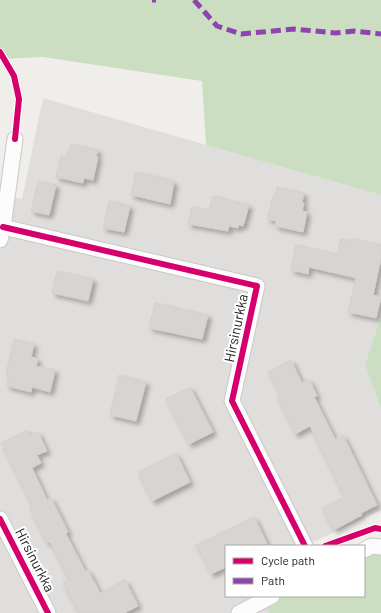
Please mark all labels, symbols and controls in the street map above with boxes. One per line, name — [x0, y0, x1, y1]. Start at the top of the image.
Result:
street label: Hirsinurkka — [220, 292, 251, 364]
street label: Hirsinurkka — [12, 525, 59, 595]
legend — [225, 545, 365, 597]
text: Cycle path — [261, 553, 315, 567]
text: Path — [261, 573, 285, 587]

